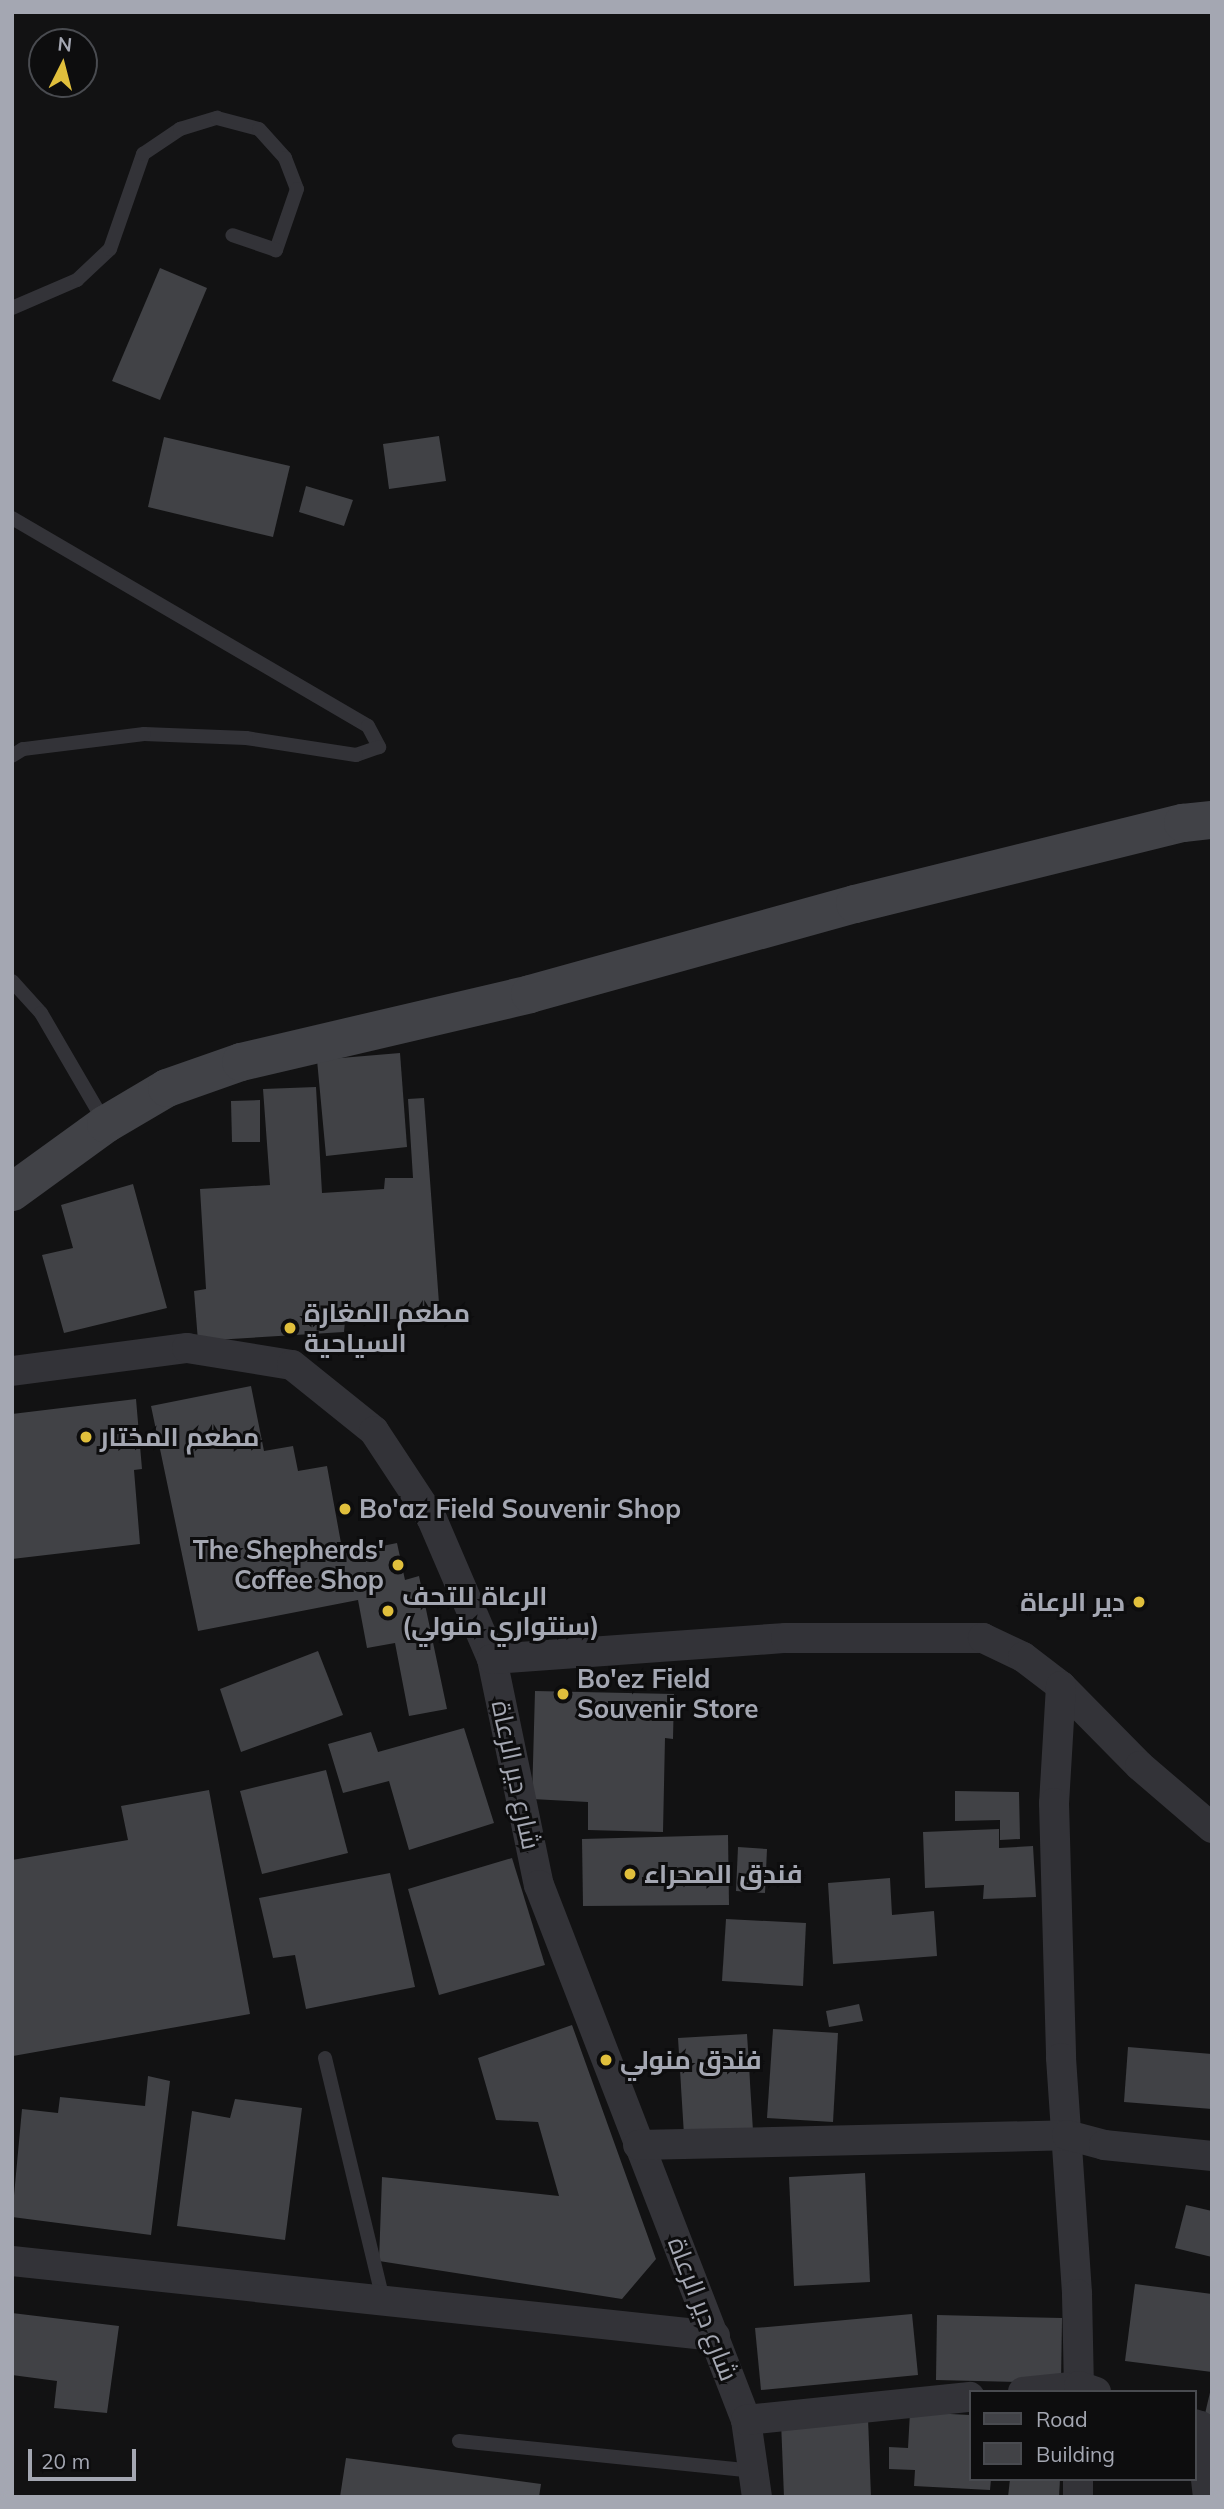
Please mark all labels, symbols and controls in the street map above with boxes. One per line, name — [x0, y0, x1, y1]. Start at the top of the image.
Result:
north arrow — [28, 28, 98, 98]
text: N — [57, 31, 73, 57]
place label: مطعم المغارة السياحية — [304, 1297, 470, 1358]
marker: مطعم المغارة السياحية — [282, 1320, 298, 1336]
place label: مطعم المختار — [100, 1421, 259, 1453]
marker: مطعم المختار — [78, 1429, 94, 1445]
place label: Bo'az Field Souvenir Shop — [359, 1493, 681, 1525]
marker: Bo'az Field Souvenir Shop — [337, 1501, 353, 1517]
place label: The Shepherds' Coffee Shop — [193, 1534, 384, 1596]
marker: The Shepherds' Coffee Shop — [390, 1557, 406, 1573]
place label: الرعاة للتحف (سنتواري منولي) — [402, 1580, 599, 1642]
place label: دير الرعاة — [1020, 1586, 1125, 1618]
marker: دير الرعاة — [1131, 1594, 1147, 1610]
marker: الرعاة للتحف (سنتواري منولي) — [380, 1603, 396, 1619]
place label: Bo'ez Field Souvenir Store — [577, 1663, 759, 1724]
marker: Bo'ez Field Souvenir Store — [555, 1686, 571, 1702]
street label: شارع دير الرعاة — [485, 1698, 547, 1852]
place label: فندق الصحراء — [644, 1858, 803, 1890]
marker: فندق الصحراء — [622, 1866, 638, 1882]
place label: فندق منولي — [620, 2044, 762, 2076]
marker: فندق منولي — [598, 2052, 614, 2068]
street label: شارع دير الرعاة — [661, 2233, 745, 2385]
legend — [968, 2390, 1196, 2481]
text: Road — [1036, 2406, 1087, 2432]
scale bar — [32, 2436, 140, 2480]
text: Building — [1036, 2441, 1115, 2467]
text: 20 m — [41, 2448, 90, 2474]

